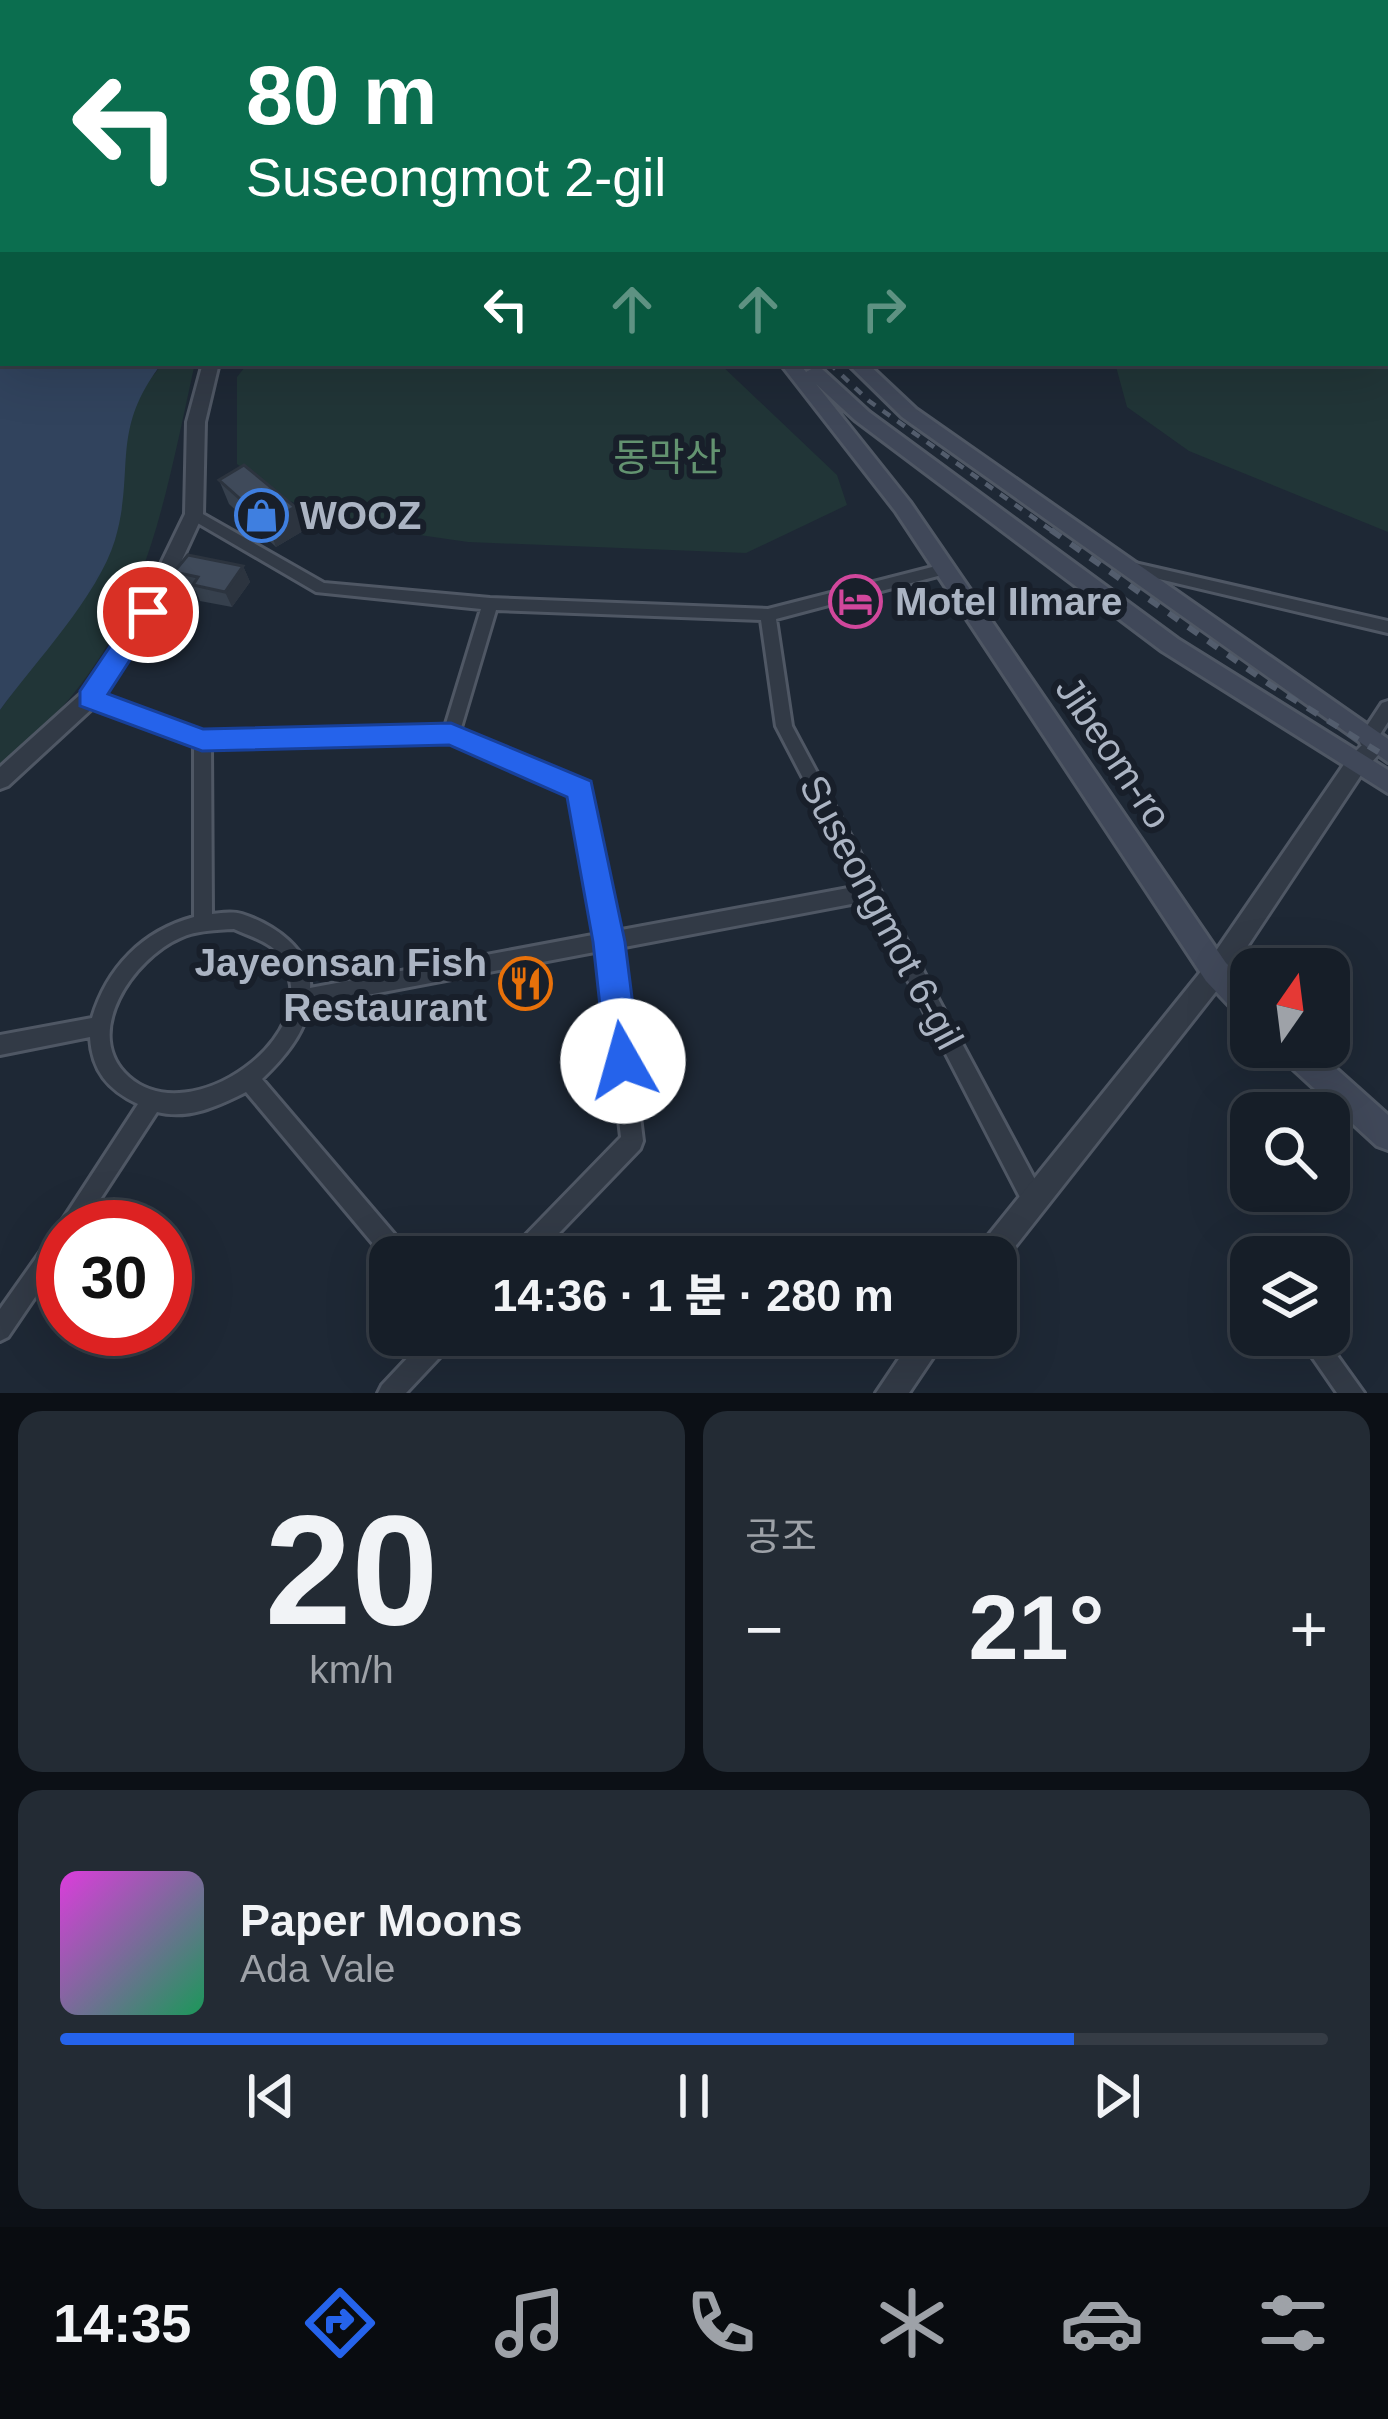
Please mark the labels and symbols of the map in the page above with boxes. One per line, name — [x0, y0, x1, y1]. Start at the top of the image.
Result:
park label: 동막산 — [613, 436, 721, 479]
shop icon: WOOZ — [233, 487, 289, 543]
place label: WOOZ — [300, 494, 421, 537]
pin — [97, 561, 199, 663]
hotel icon: Motel Ilmare — [828, 573, 884, 629]
place label: Motel Ilmare — [895, 580, 1123, 623]
street label: Jibeom-ro — [1047, 668, 1180, 836]
street label: Suseongmot 6-gil — [791, 768, 972, 1056]
place label: Jayeonsan Fish Restaurant — [194, 941, 487, 1029]
north arrow — [1230, 948, 1350, 1068]
restaurant icon: Jayeonsan Fish Restaurant — [498, 956, 554, 1012]
position arrow — [560, 998, 686, 1124]
speed limit sign: 30 — [36, 1200, 192, 1356]

